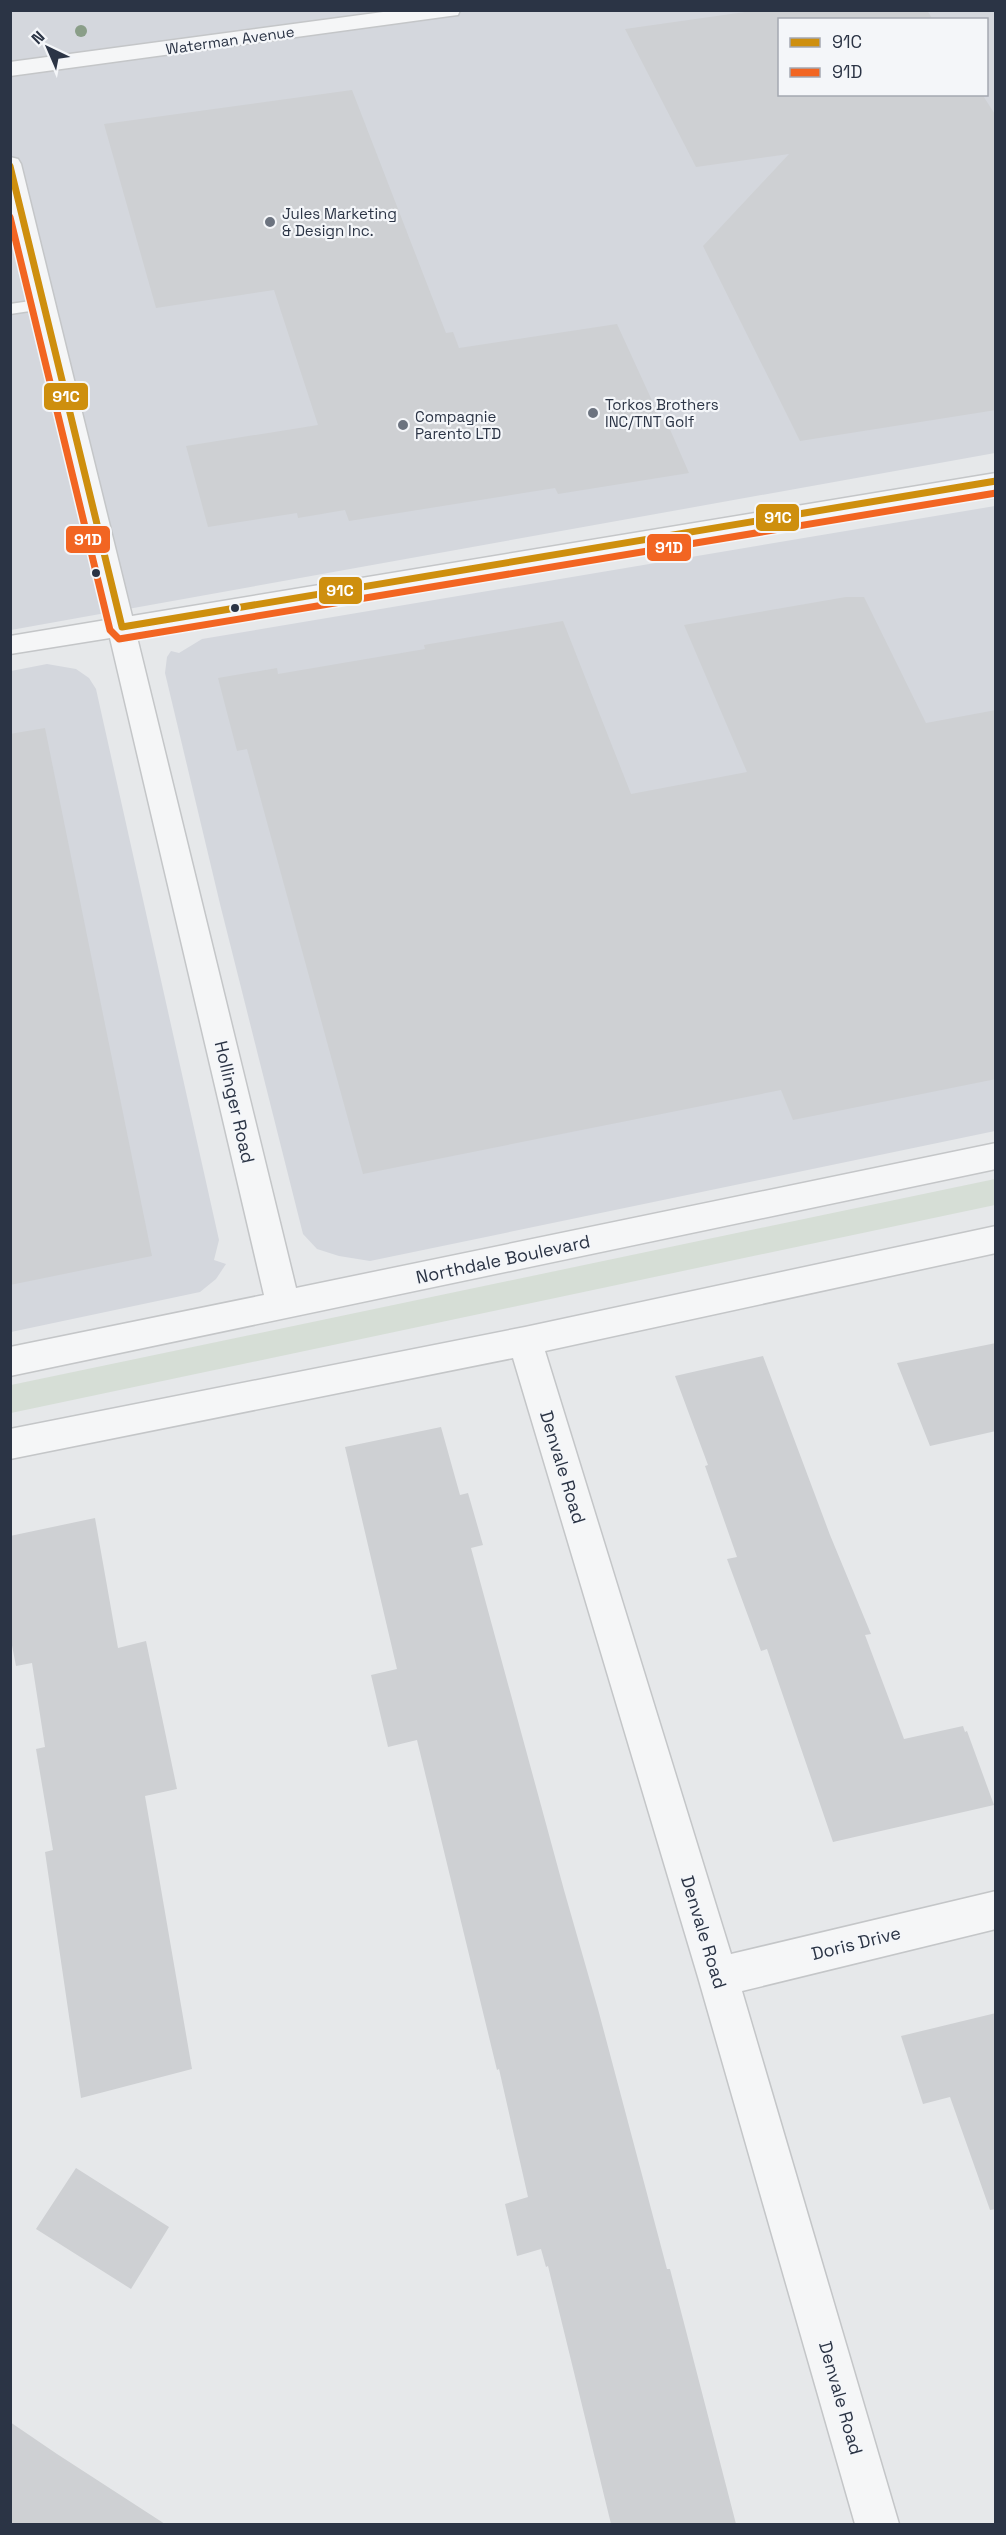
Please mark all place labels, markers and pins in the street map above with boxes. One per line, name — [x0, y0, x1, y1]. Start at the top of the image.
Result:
place label: Jules Marketing & Design Inc. — [282, 204, 397, 240]
marker: Jules Marketing & Design Inc. — [263, 215, 277, 229]
place label: Torkos Brothers INC/TNT Golf — [605, 395, 719, 431]
marker: Torkos Brothers INC/TNT Golf — [586, 406, 600, 420]
place label: Compagnie Parento LTD — [415, 407, 501, 443]
marker: Compagnie Parento LTD — [396, 418, 410, 432]
unlabelled marker — [90, 567, 102, 579]
unlabelled marker — [229, 602, 241, 614]

